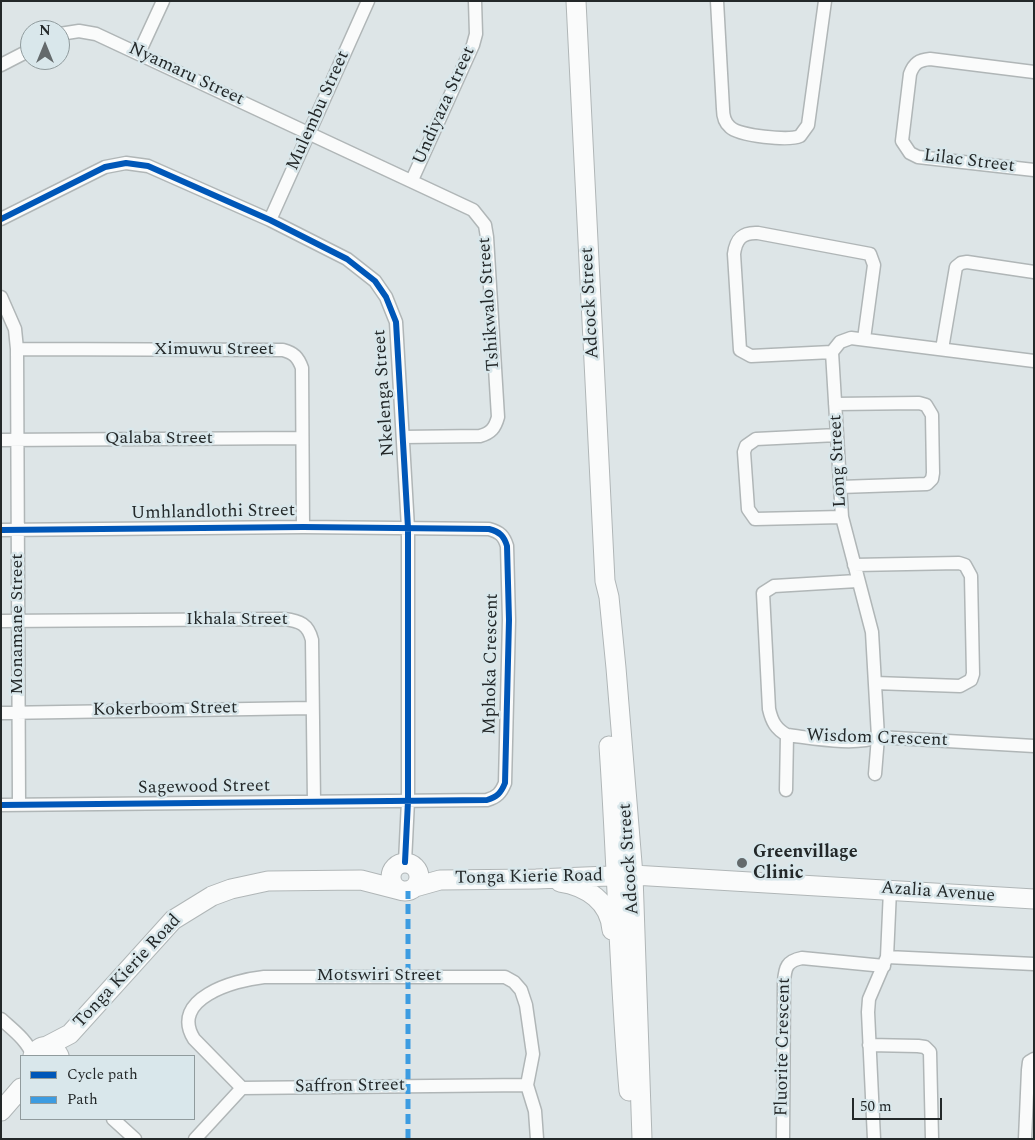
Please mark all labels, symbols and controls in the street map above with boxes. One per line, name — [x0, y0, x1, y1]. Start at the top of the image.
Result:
north arrow — [20, 20, 70, 70]
text: N — [39, 20, 51, 41]
street label: Nyamaru Street — [125, 39, 247, 111]
street label: Undiyaza Street — [409, 44, 481, 168]
street label: Mulembu Street — [283, 48, 355, 174]
street label: Lilac Street — [922, 146, 1016, 178]
street label: Tshikwalo Street — [475, 236, 505, 372]
street label: Adcock Street — [577, 246, 605, 360]
street label: Nkelenga Street — [370, 329, 400, 457]
street label: Ximuwu Street — [154, 339, 274, 361]
street label: Long Street — [826, 414, 852, 508]
street label: Qalaba Street — [105, 428, 213, 450]
street label: Umhlandlothi Street — [131, 501, 295, 525]
street label: Monamane Street — [7, 553, 29, 695]
street label: Mphoka Crescent — [480, 593, 504, 735]
street label: Ikhala Street — [186, 609, 288, 631]
street label: Kokerboom Street — [92, 698, 238, 722]
street label: Wisdom Crescent — [806, 726, 948, 752]
street label: Sagewood Street — [138, 776, 270, 800]
street label: Adcock Street — [615, 802, 645, 916]
place label: Greenvillage Clinic — [753, 842, 858, 884]
marker: Greenvillage Clinic — [735, 856, 749, 870]
street label: Tonga Kierie Road — [455, 866, 603, 890]
street label: Azalia Avenue — [880, 878, 996, 908]
street label: Tonga Kierie Road — [70, 911, 186, 1033]
street label: Motswiri Street — [317, 965, 441, 987]
street label: Fluorite Crescent — [772, 977, 796, 1117]
legend — [20, 1055, 195, 1120]
text: Cycle path — [67, 1063, 138, 1086]
street label: Saffron Street — [295, 1075, 405, 1099]
text: Path — [67, 1088, 98, 1111]
scale bar — [855, 1088, 945, 1120]
text: 50 m — [860, 1095, 892, 1118]

